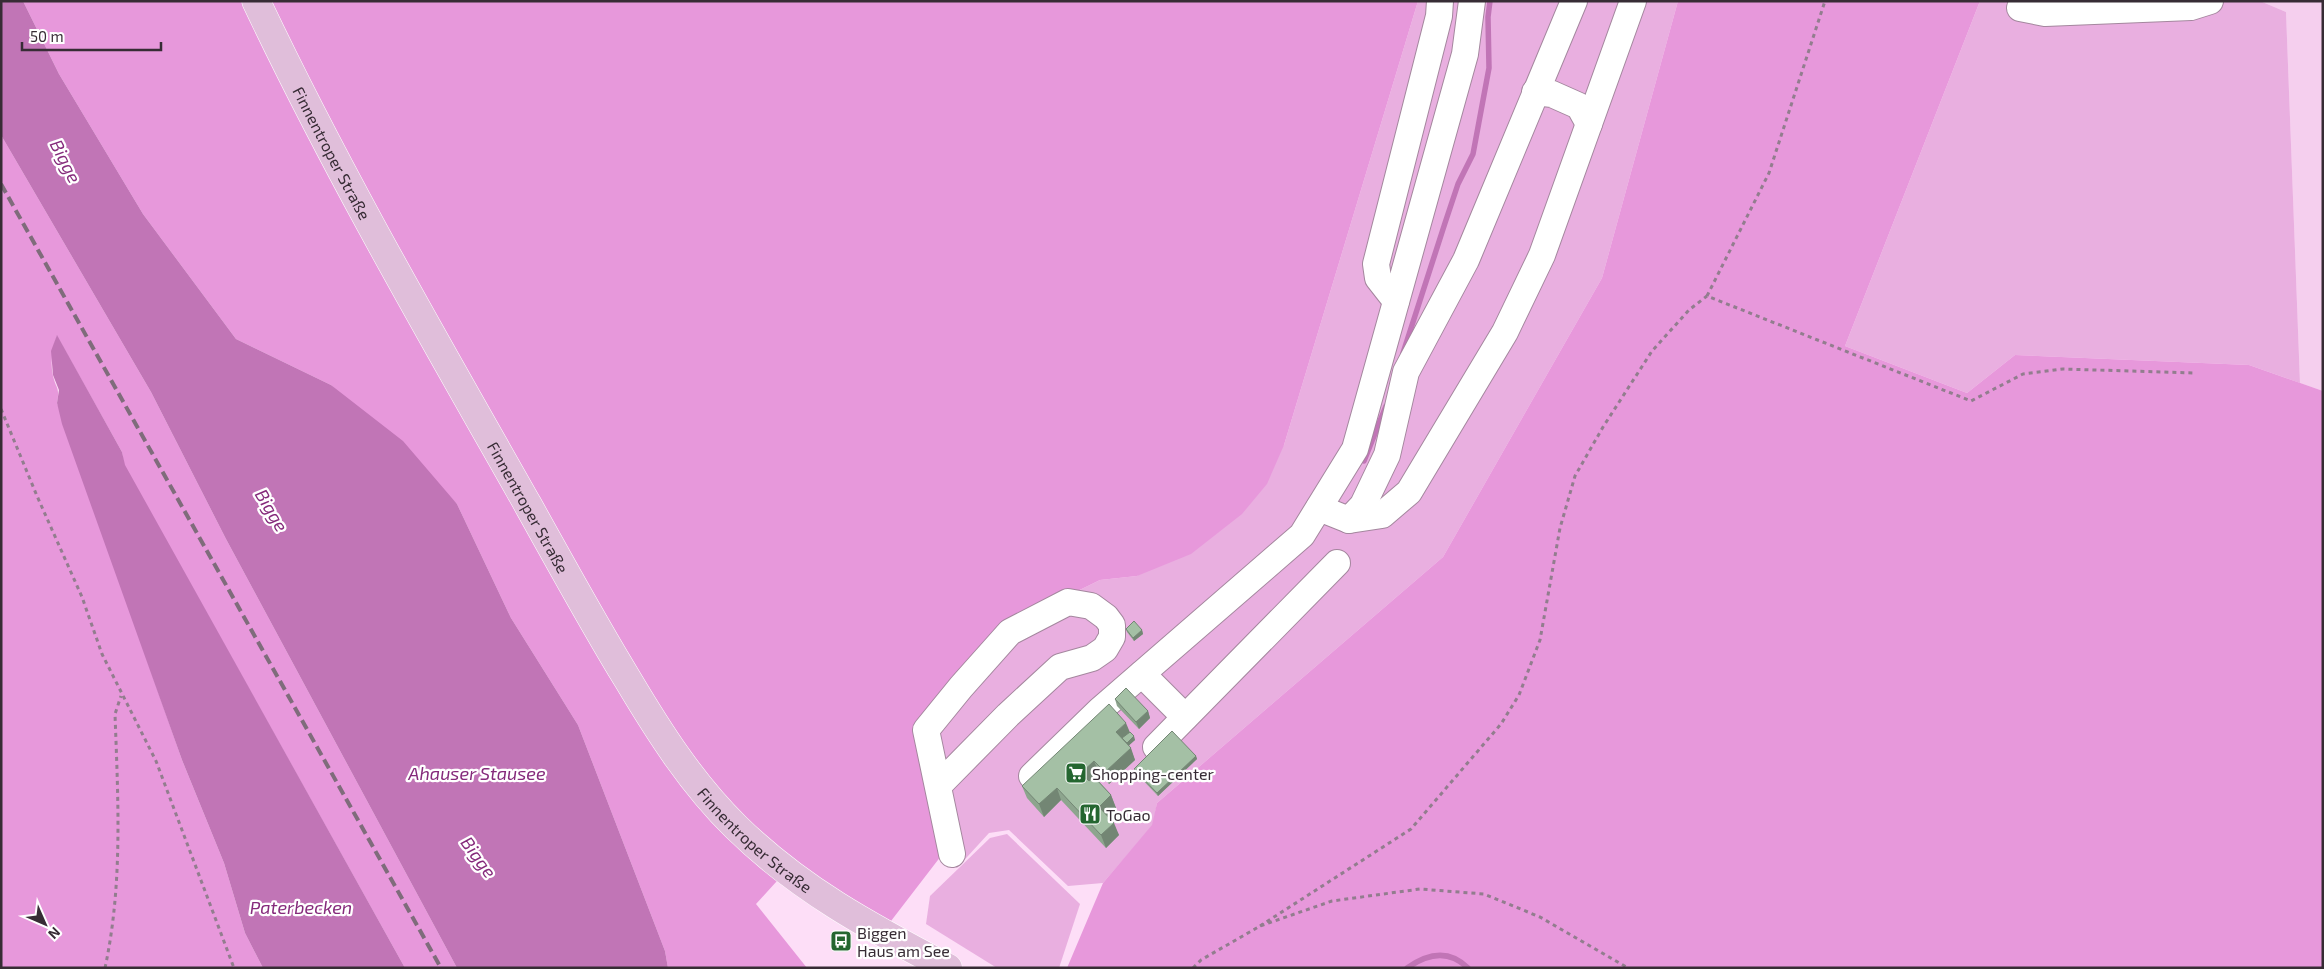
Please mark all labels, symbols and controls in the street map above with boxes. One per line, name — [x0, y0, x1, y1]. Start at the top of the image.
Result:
scale bar — [22, 20, 161, 52]
text: 50 m — [30, 27, 64, 45]
street label: Finnentroper Straße — [290, 83, 375, 223]
water label: Bigge — [46, 136, 86, 187]
street label: Finnentroper Straße — [484, 438, 573, 576]
water label: Bigge — [251, 485, 293, 536]
supermarket icon: Shopping-center — [1064, 761, 1088, 785]
water label: Ahauser Stausee — [407, 762, 546, 784]
place label: Shopping-center — [1092, 764, 1215, 783]
street label: Finnentroper Straße — [694, 783, 816, 896]
restaurant icon: ToGao — [1078, 802, 1102, 826]
place label: ToGao — [1106, 805, 1151, 824]
water label: Bigge — [457, 832, 502, 882]
water label: Paterbecken — [250, 896, 352, 918]
north arrow — [20, 899, 70, 949]
place label: Biggen Haus am See — [857, 923, 950, 960]
text: N — [45, 924, 64, 943]
bus stop icon: Biggen Haus am See — [829, 929, 853, 953]

